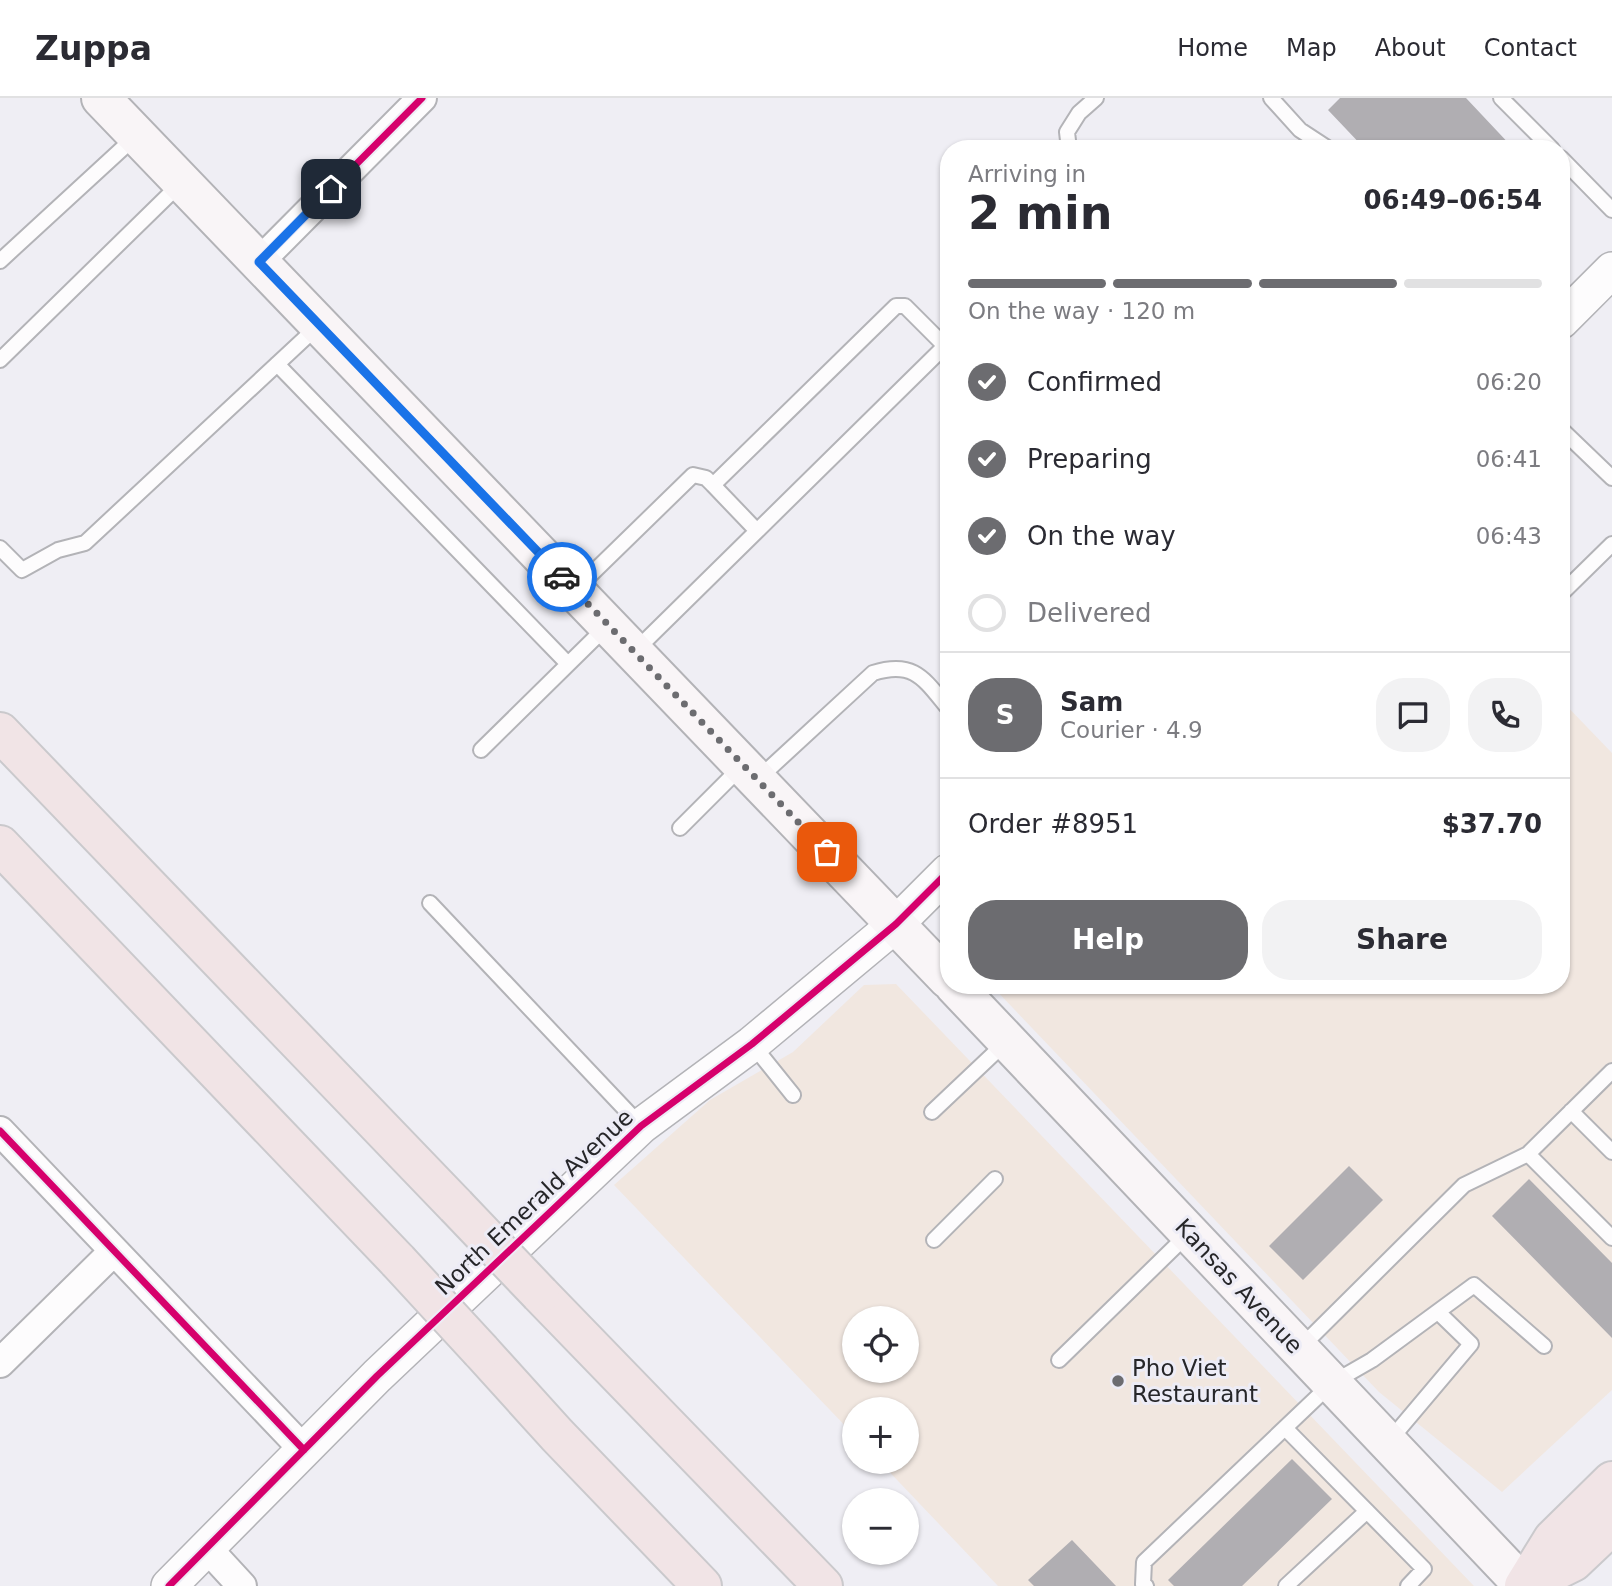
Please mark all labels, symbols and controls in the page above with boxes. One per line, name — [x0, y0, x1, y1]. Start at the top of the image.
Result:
text: Zuppa — [35, 29, 152, 68]
text: Home — [1177, 34, 1248, 62]
text: Map — [1286, 34, 1337, 62]
text: About — [1375, 34, 1446, 62]
text: Contact — [1484, 34, 1577, 62]
pin — [301, 159, 361, 219]
text: Arriving in — [968, 161, 1086, 187]
icon: home — [312, 170, 350, 208]
text: 06:49–06:54 — [1363, 185, 1542, 215]
text: 2 min — [968, 186, 1112, 240]
text: On the way · 120 m — [968, 298, 1195, 324]
icon: check — [968, 363, 1006, 401]
text: Confirmed — [1027, 367, 1162, 397]
text: 06:20 — [1476, 369, 1542, 395]
icon: check — [968, 440, 1006, 478]
text: Preparing — [1027, 444, 1152, 474]
text: 06:41 — [1476, 446, 1542, 472]
icon: check — [968, 517, 1006, 555]
text: On the way — [1027, 521, 1176, 551]
text: 06:43 — [1476, 523, 1542, 549]
courier — [527, 542, 597, 612]
icon: car — [543, 558, 581, 596]
text: Delivered — [1027, 598, 1151, 628]
button: chat — [1376, 678, 1450, 752]
button: phone — [1468, 678, 1542, 752]
text: Sam — [1060, 687, 1123, 717]
text: S — [996, 700, 1014, 730]
text: Courier · 4.9 — [1060, 717, 1203, 743]
text: Order #8951 — [968, 809, 1138, 839]
text: $37.70 — [1442, 809, 1542, 839]
pin — [797, 822, 857, 882]
icon: bag — [808, 833, 846, 871]
button: Help — [968, 900, 1248, 980]
button: Share — [1262, 900, 1542, 980]
street label: North Emerald Avenue — [430, 1104, 638, 1300]
street label: Kansas Avenue — [1170, 1213, 1308, 1359]
map controls — [842, 1306, 919, 1565]
button: locate — [842, 1306, 919, 1383]
place label: Pho Viet Restaurant — [1132, 1355, 1258, 1407]
marker: Pho Viet Restaurant — [1110, 1373, 1126, 1389]
button: + — [842, 1397, 919, 1474]
button: − — [842, 1488, 919, 1565]

